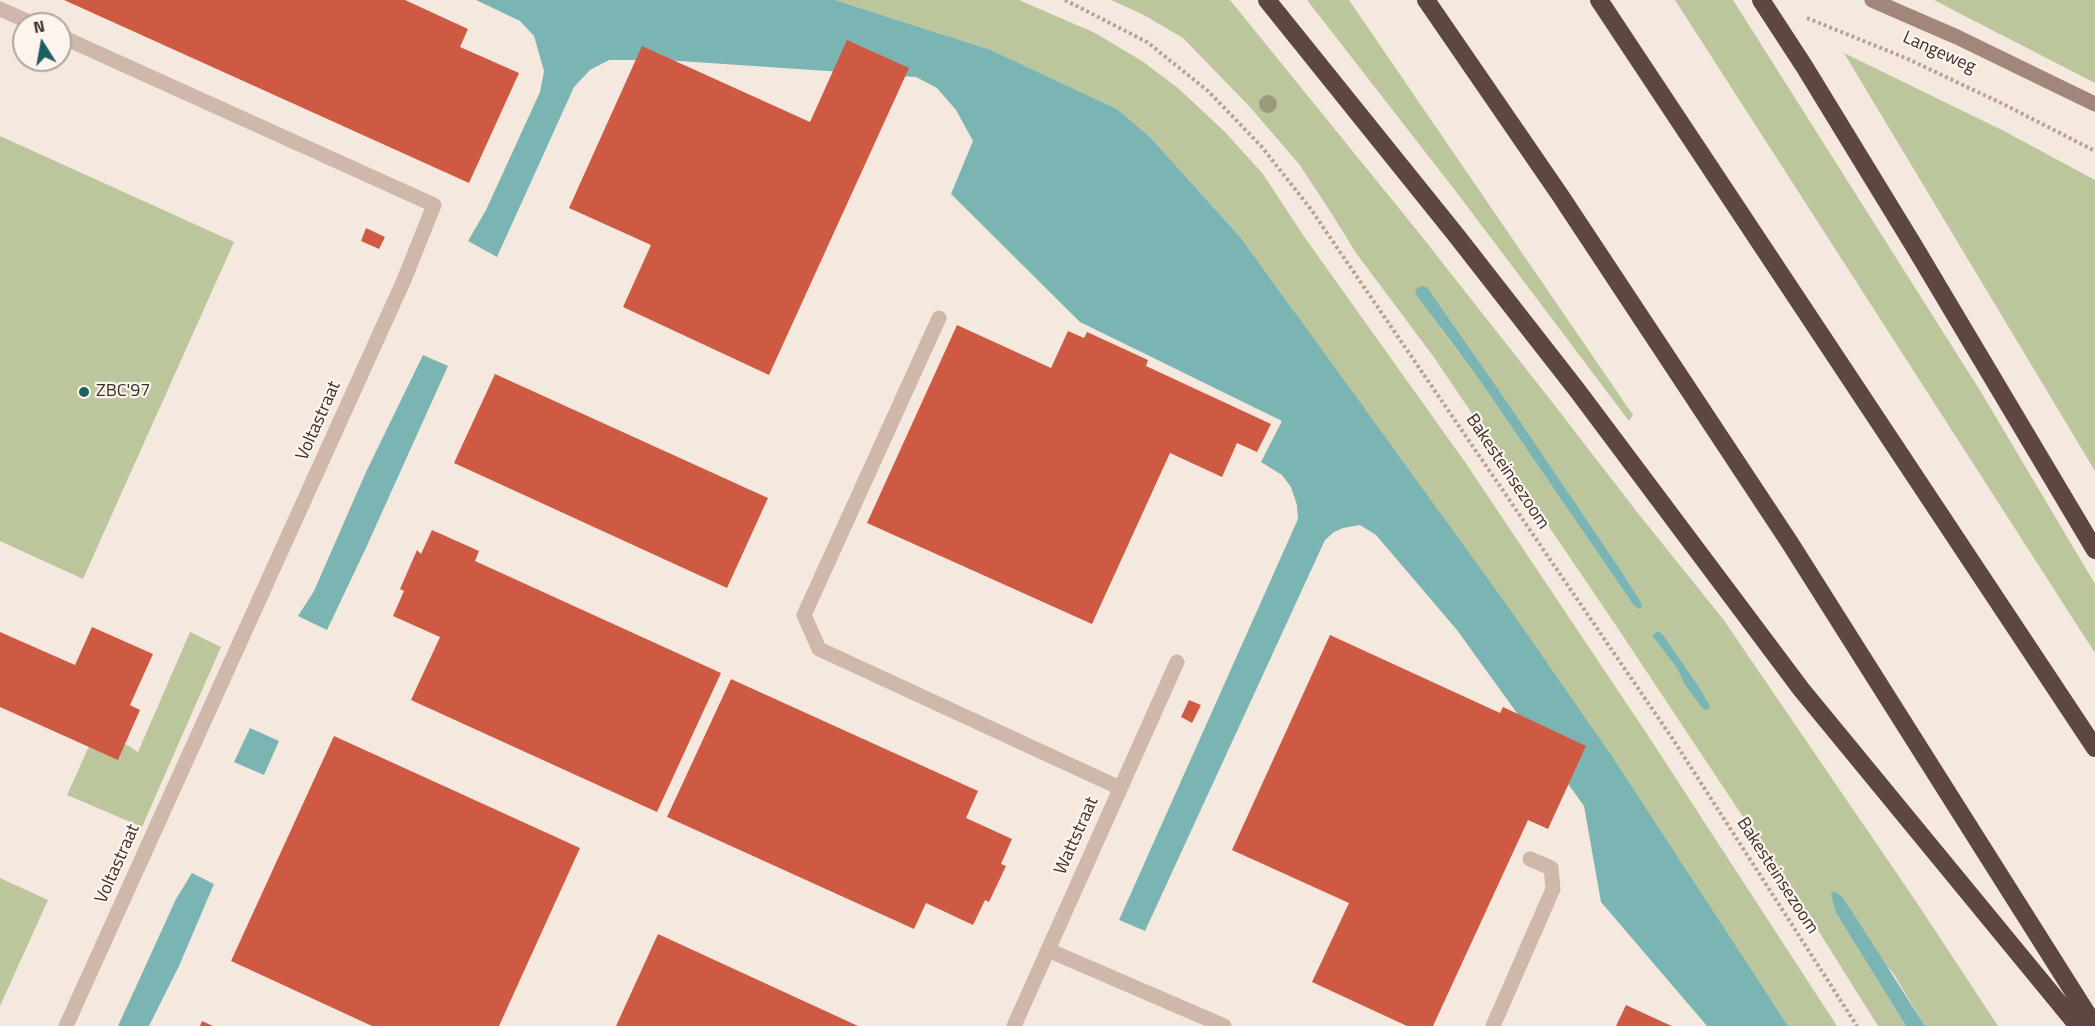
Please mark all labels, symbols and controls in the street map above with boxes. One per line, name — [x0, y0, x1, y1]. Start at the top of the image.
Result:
north arrow — [12, 12, 72, 72]
text: N — [31, 13, 47, 39]
street label: Langeweg — [1899, 27, 1979, 79]
street label: Voltastraat — [292, 378, 346, 464]
place label: ZBC'97 — [96, 381, 150, 403]
marker: ZBC'97 — [77, 385, 91, 399]
street label: Bakesteinsezoom — [1460, 410, 1554, 534]
street label: Wattstraat — [1050, 794, 1104, 878]
street label: Bakesteinsezoom — [1731, 814, 1823, 938]
street label: Voltastraat — [91, 821, 145, 907]

